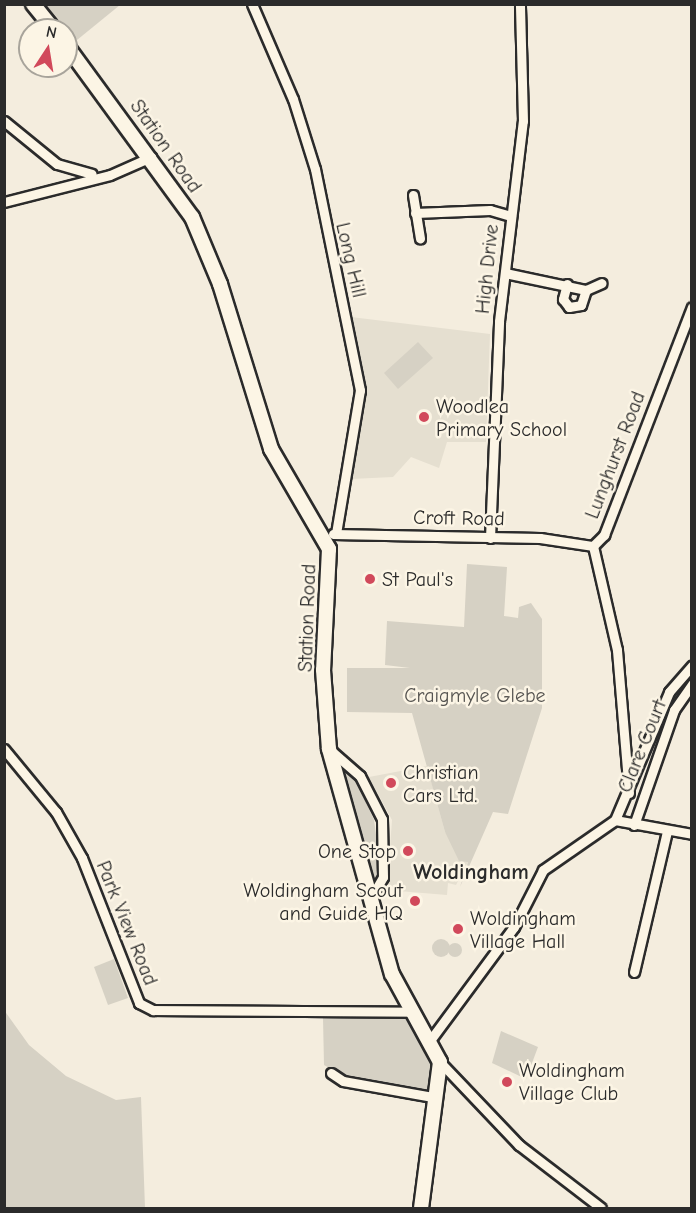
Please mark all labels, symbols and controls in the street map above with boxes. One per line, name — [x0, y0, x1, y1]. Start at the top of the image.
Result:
north arrow — [18, 18, 78, 78]
text: N — [44, 22, 58, 42]
street label: Station Road — [125, 95, 207, 197]
street label: Long Hill — [331, 220, 371, 300]
street label: High Drive — [470, 223, 504, 315]
street label: Lunghurst Road — [580, 388, 650, 522]
place label: Woodlea Primary School — [436, 394, 567, 441]
marker: Woodlea Primary School — [417, 410, 431, 424]
street label: Croft Road — [413, 505, 505, 531]
street label: Station Road — [293, 563, 321, 673]
place label: St Paul's — [382, 567, 453, 591]
marker: St Paul's — [363, 572, 377, 586]
park label: Craigmyle Glebe — [404, 683, 546, 707]
street label: Clare Court — [613, 696, 671, 796]
place label: Christian Cars Ltd. — [403, 760, 478, 807]
marker: Christian Cars Ltd. — [384, 776, 398, 790]
place label: One Stop — [318, 839, 396, 863]
marker: One Stop — [401, 844, 415, 858]
street label: Park View Road — [91, 857, 163, 989]
district label: Woldingham — [413, 860, 529, 886]
place label: Woldingham Scout and Guide HQ — [243, 878, 403, 925]
marker: Woldingham Scout and Guide HQ — [408, 894, 422, 908]
place label: Woldingham Village Hall — [470, 906, 576, 953]
marker: Woldingham Village Hall — [451, 922, 465, 936]
place label: Woldingham Village Club — [519, 1058, 625, 1105]
marker: Woldingham Village Club — [500, 1075, 514, 1089]

